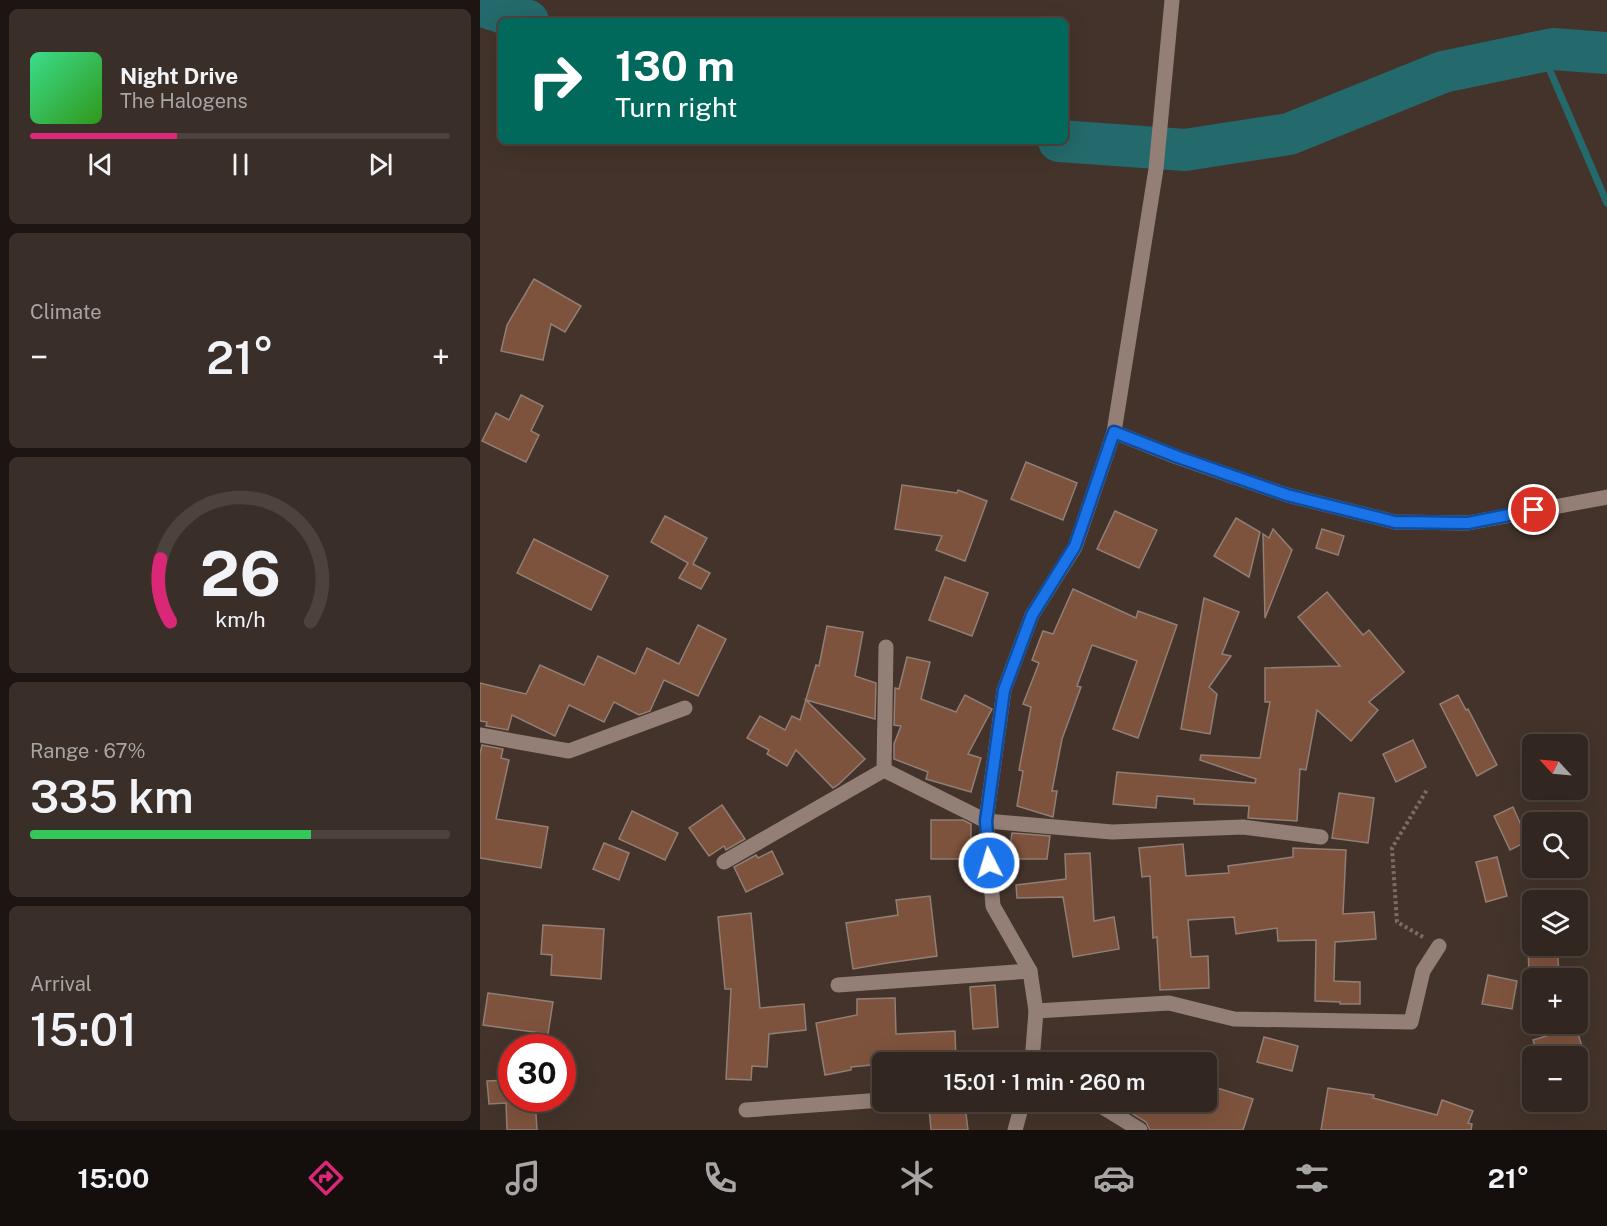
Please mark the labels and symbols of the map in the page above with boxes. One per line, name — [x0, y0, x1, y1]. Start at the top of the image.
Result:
pin — [1508, 484, 1559, 535]
north arrow — [1522, 734, 1588, 800]
position arrow — [957, 831, 1021, 895]
speed limit sign: 30 — [498, 1034, 576, 1112]

